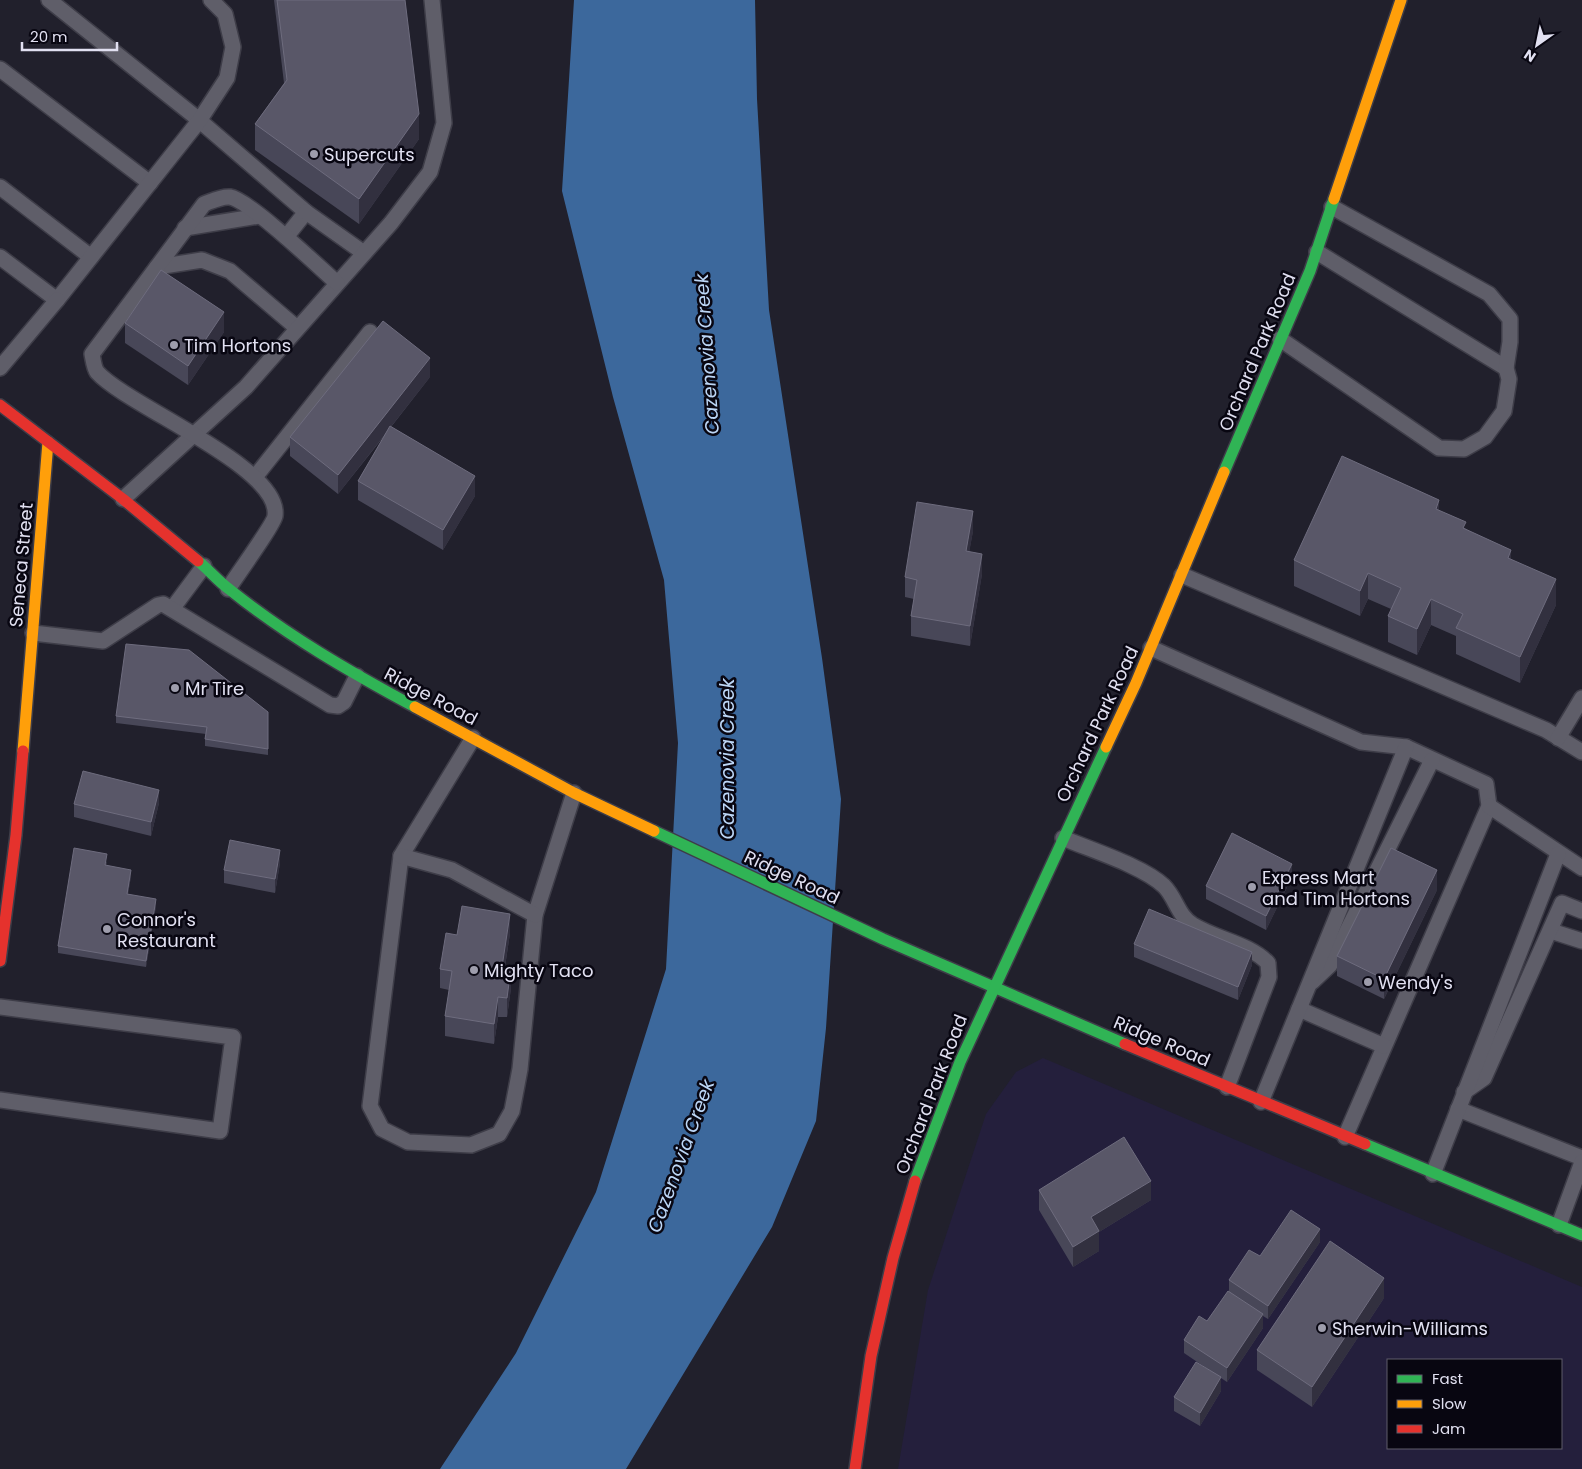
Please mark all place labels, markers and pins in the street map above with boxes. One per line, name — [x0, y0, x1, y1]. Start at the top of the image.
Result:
place label: Supercuts — [324, 142, 415, 167]
marker: Supercuts — [308, 148, 320, 160]
place label: Tim Hortons — [184, 333, 291, 358]
marker: Tim Hortons — [168, 339, 180, 351]
place label: Mr Tire — [185, 676, 244, 701]
marker: Mr Tire — [169, 682, 181, 694]
place label: Express Mart and Tim Hortons — [1262, 865, 1410, 911]
marker: Express Mart and Tim Hortons — [1246, 881, 1258, 893]
place label: Connor's Restaurant — [117, 907, 216, 953]
marker: Connor's Restaurant — [101, 923, 113, 935]
place label: Mighty Taco — [484, 958, 593, 983]
marker: Mighty Taco — [468, 964, 480, 976]
place label: Wendy's — [1378, 970, 1453, 995]
marker: Wendy's — [1362, 976, 1374, 988]
place label: Sherwin-Williams — [1332, 1316, 1488, 1341]
marker: Sherwin-Williams — [1316, 1322, 1328, 1334]

